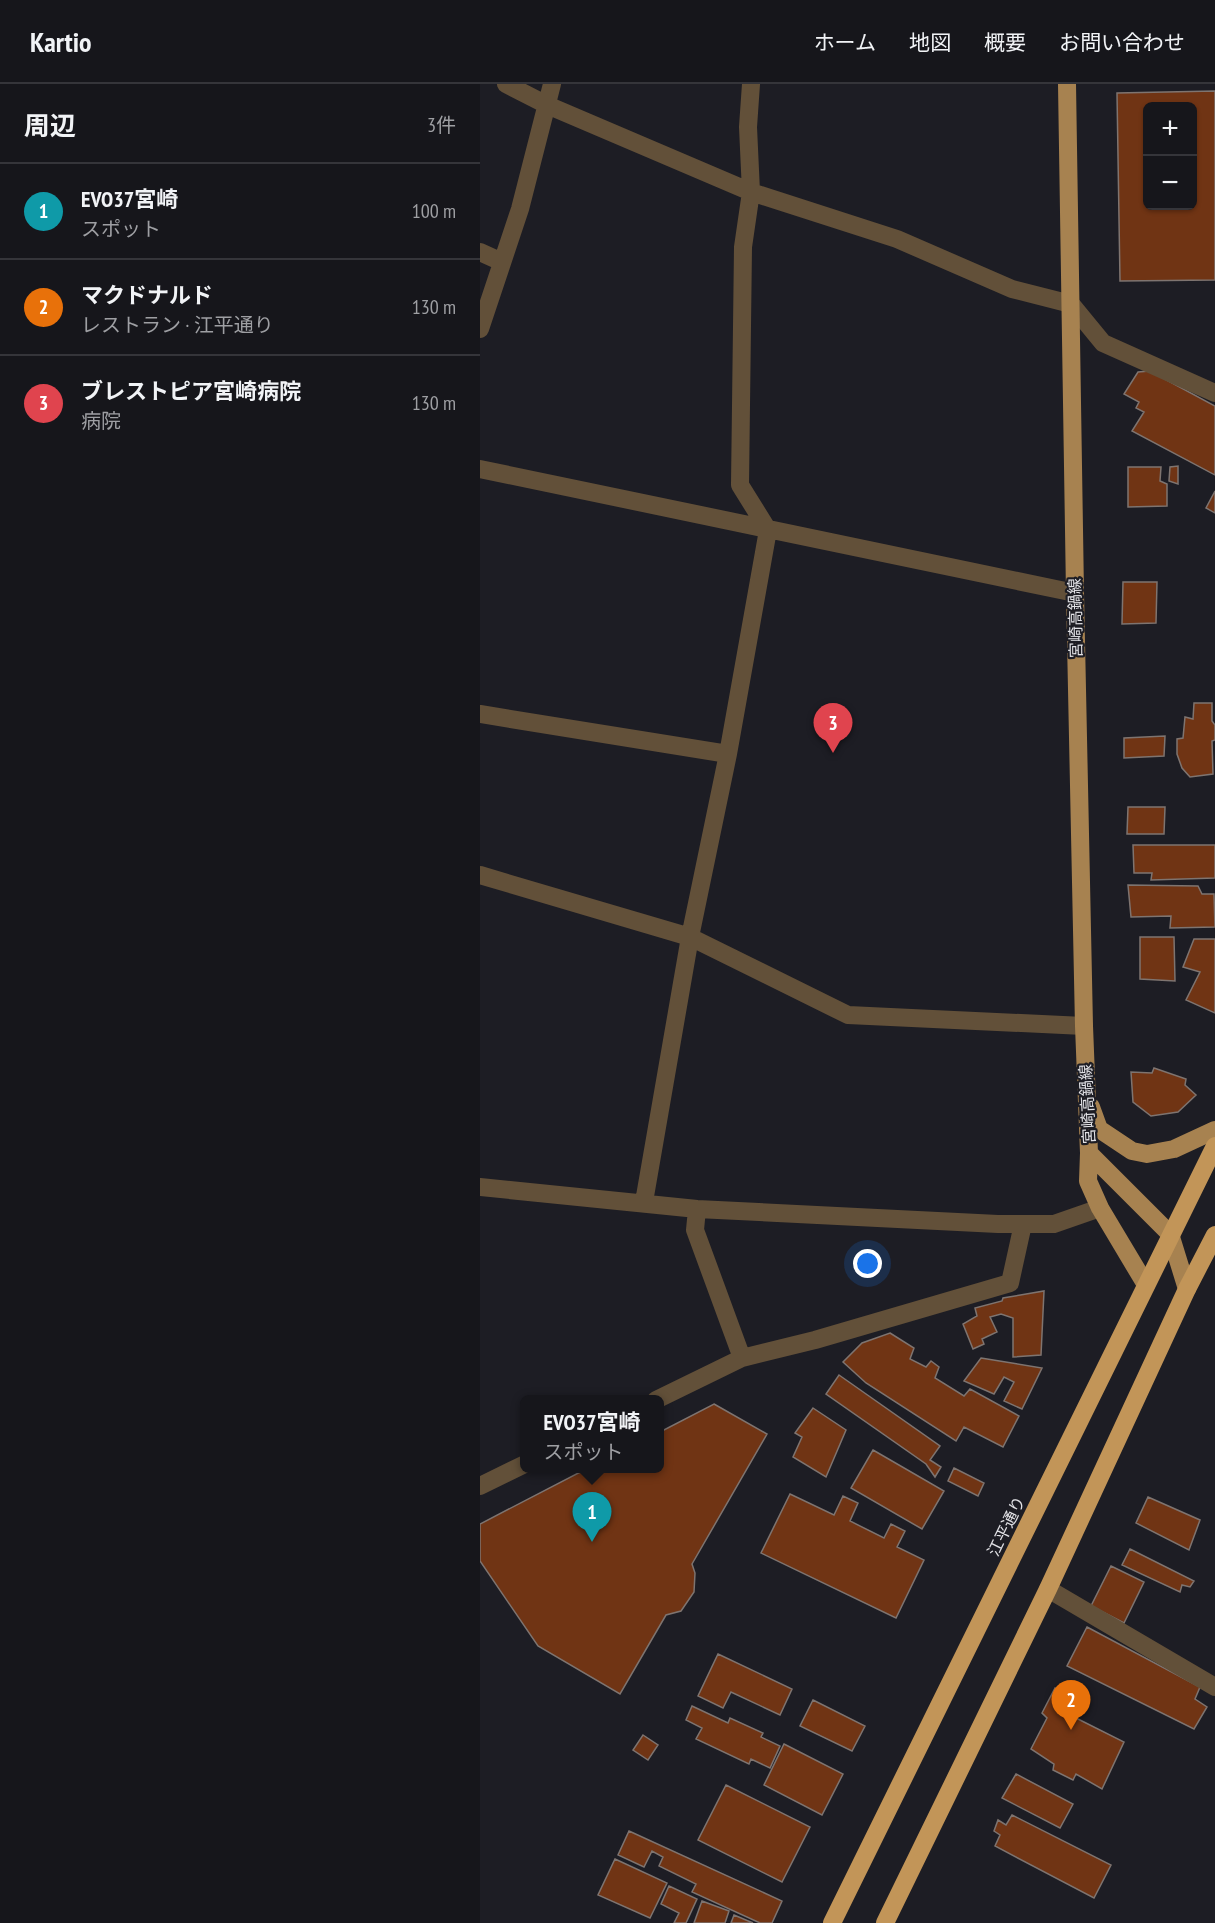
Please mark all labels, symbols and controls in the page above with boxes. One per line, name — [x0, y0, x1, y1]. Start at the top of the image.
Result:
text: Kartio — [30, 23, 92, 60]
text: ホーム — [814, 29, 876, 56]
text: 地図 — [909, 29, 951, 56]
text: 概要 — [984, 29, 1026, 56]
text: お問い合わせ — [1059, 29, 1185, 56]
map controls — [1143, 102, 1197, 210]
button: + — [1143, 102, 1197, 156]
text: 周辺 — [24, 109, 76, 142]
text: 3件 — [427, 112, 456, 138]
button: − — [1143, 156, 1197, 210]
text: EVO37宮崎 — [81, 185, 178, 213]
text: 1 — [39, 198, 48, 224]
text: 100 m — [412, 198, 456, 224]
text: スポット — [81, 216, 161, 242]
text: マクドナルド — [81, 281, 213, 309]
text: 2 — [39, 294, 48, 320]
text: 130 m — [412, 294, 456, 320]
text: レストラン · 江平通り — [81, 312, 274, 338]
text: ブレストピア宮崎病院 — [81, 377, 301, 405]
text: 3 — [39, 390, 48, 416]
text: 130 m — [412, 390, 456, 416]
text: 病院 — [81, 408, 121, 434]
street label: 宮崎高鍋線 — [1064, 578, 1086, 658]
pin: 3 — [814, 704, 852, 753]
street label: 宮崎高鍋線 — [1075, 1064, 1099, 1144]
your location — [853, 1249, 882, 1278]
popup — [520, 1395, 664, 1473]
text: EVO37宮崎 — [543, 1408, 641, 1436]
text: スポット — [543, 1439, 623, 1465]
pin: 1 — [572, 1492, 612, 1542]
street label: 江平通り — [983, 1493, 1029, 1559]
pin: 2 — [1052, 1680, 1090, 1730]

